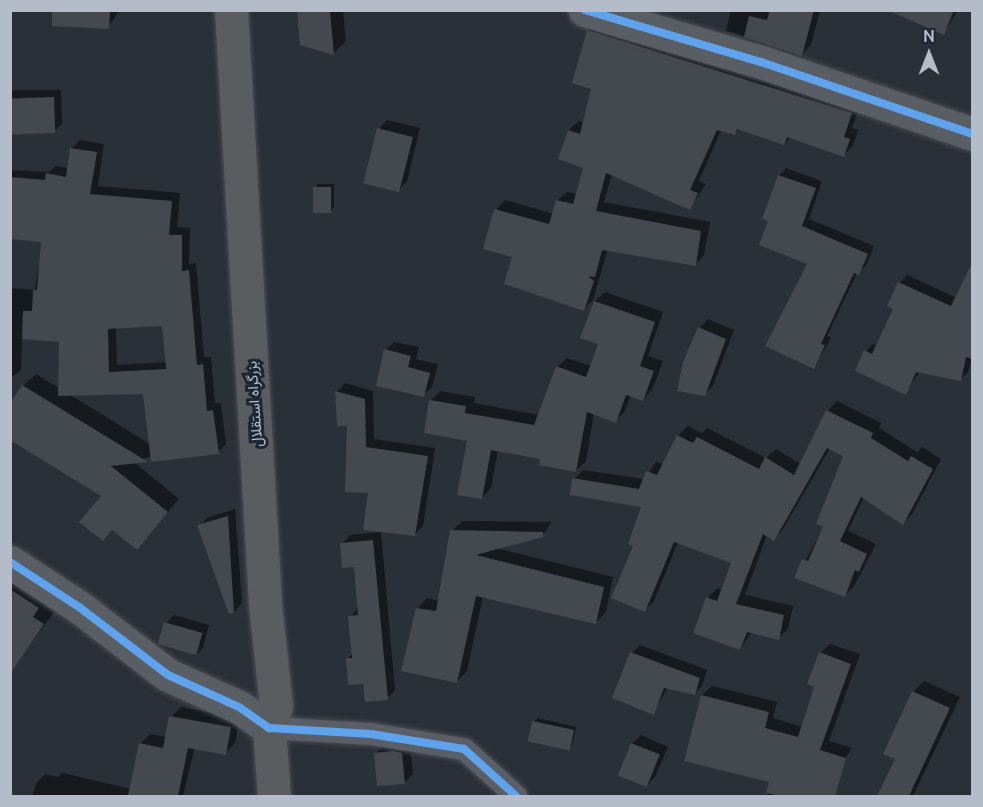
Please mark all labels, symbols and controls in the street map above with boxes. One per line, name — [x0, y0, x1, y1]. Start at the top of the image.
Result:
north arrow — [899, 24, 959, 84]
text: N — [923, 27, 935, 45]
street label: بزرگراه استقلال — [242, 360, 266, 448]

